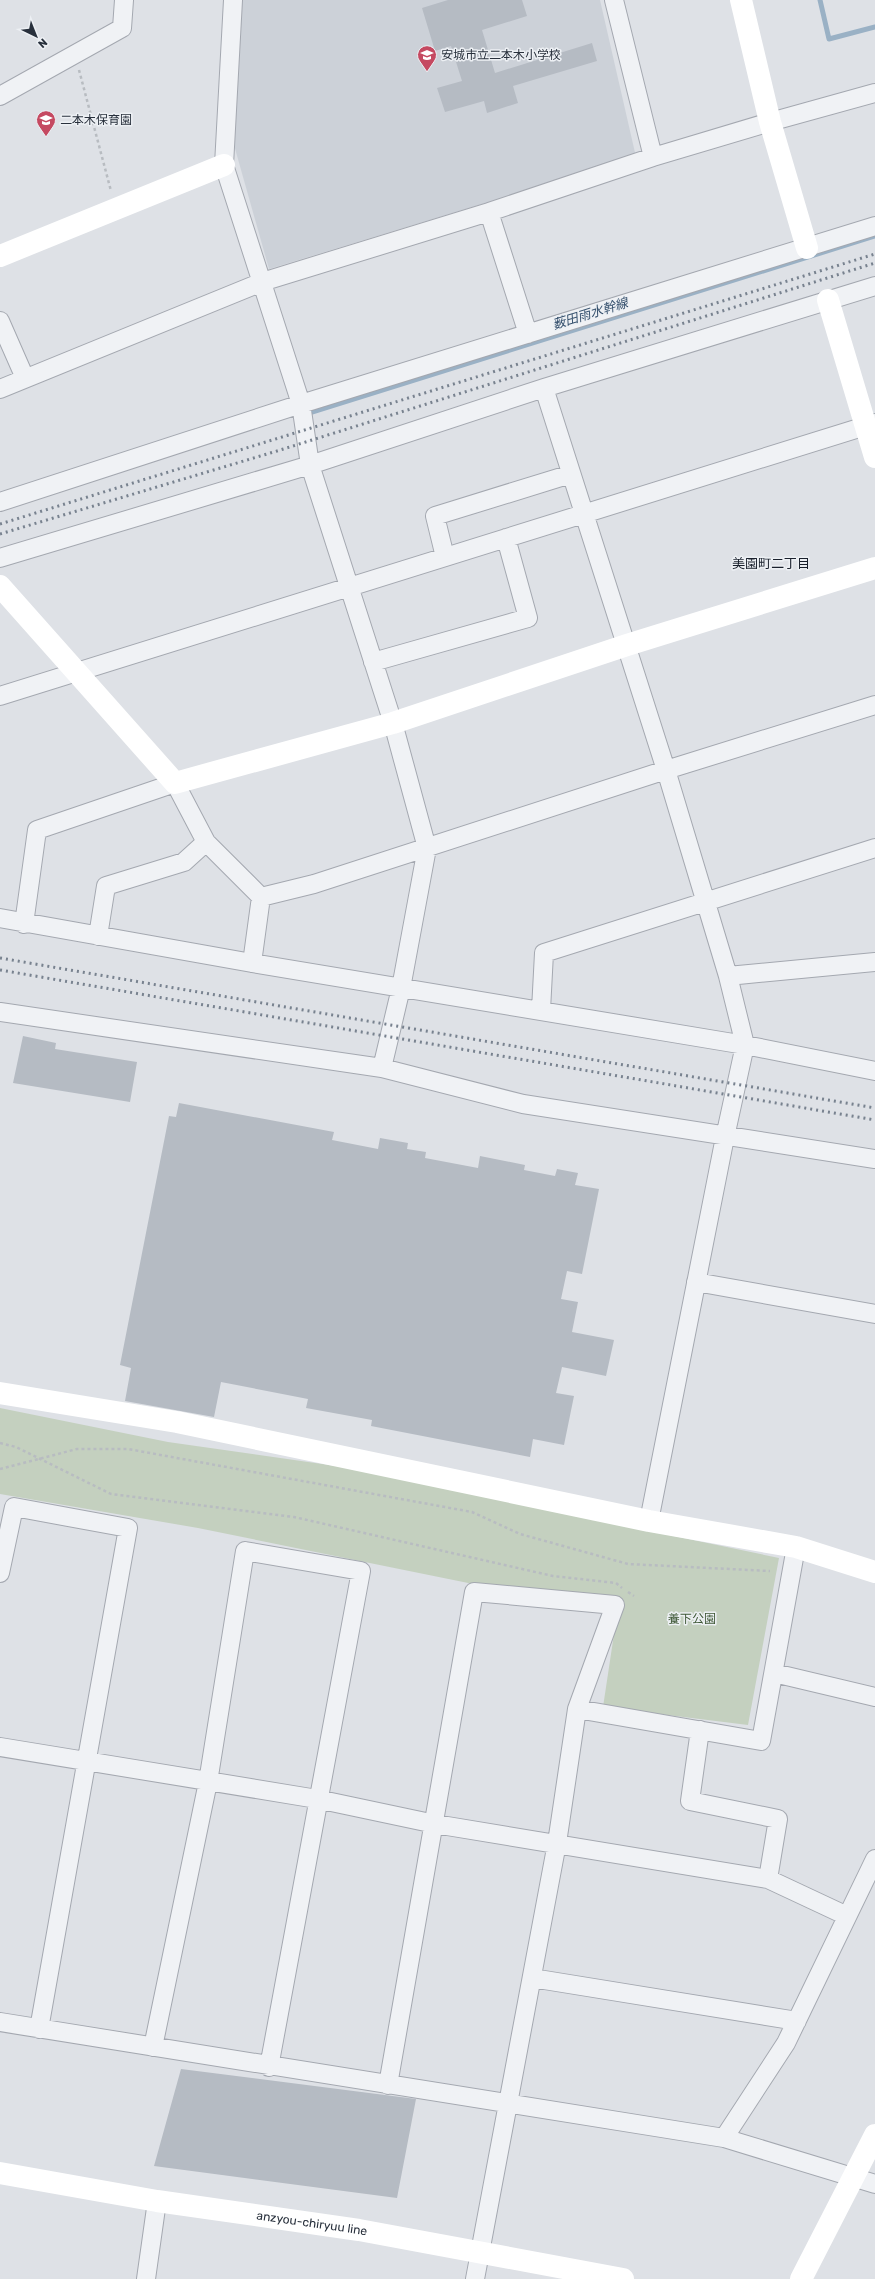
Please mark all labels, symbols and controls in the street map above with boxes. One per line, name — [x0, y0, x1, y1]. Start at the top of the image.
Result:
north arrow — [16, 16, 56, 56]
text: N — [35, 35, 50, 50]
school or university icon: 安城市立二本木小学校 — [416, 44, 438, 72]
place label: 安城市立二本木小学校 — [441, 48, 561, 62]
school or university icon: 二本木保育園 — [35, 109, 57, 137]
place label: 二本木保育園 — [60, 113, 132, 127]
water label: 薮田雨水幹線 — [551, 294, 632, 332]
district label: 美園町二丁目 — [732, 556, 810, 571]
park label: 養下公園 — [668, 1612, 716, 1626]
street label: anzyou-chiryuu line — [256, 2208, 369, 2238]

